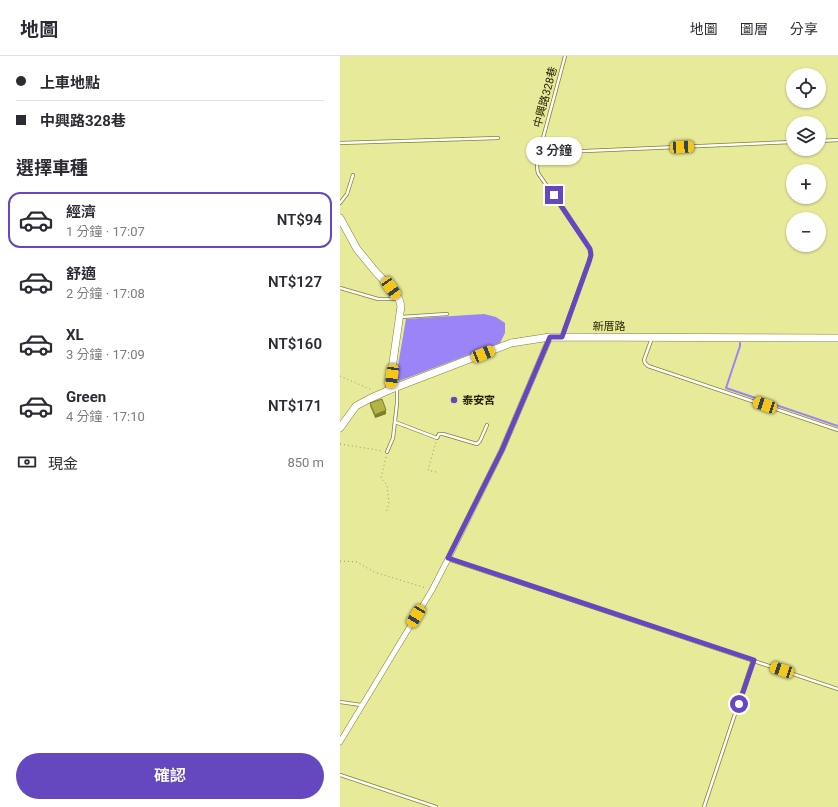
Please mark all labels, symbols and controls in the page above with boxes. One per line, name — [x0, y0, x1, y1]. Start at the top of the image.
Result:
text: 地圖 — [20, 18, 58, 41]
text: 地圖 — [690, 21, 718, 37]
text: 圖層 — [740, 21, 768, 37]
text: 分享 — [790, 21, 818, 37]
street label: 中興路328巷 — [531, 65, 560, 129]
map controls — [786, 68, 826, 252]
button: locate — [786, 68, 826, 108]
text: 上車地點 — [40, 74, 100, 92]
text: 中興路328巷 — [40, 112, 126, 130]
button: layers — [786, 116, 826, 156]
callout: 3 分鐘 — [526, 137, 582, 165]
car — [670, 140, 694, 154]
text: 3 分鐘 — [536, 143, 572, 158]
text: 選擇車種 — [16, 157, 88, 178]
button: + — [786, 164, 826, 204]
route end — [545, 186, 563, 204]
icon: car — [18, 202, 54, 238]
text: 經濟 — [66, 203, 96, 221]
text: NT$94 — [277, 211, 322, 229]
button: − — [786, 212, 826, 252]
text: 1 分鐘 · 17:07 — [66, 224, 145, 239]
icon: car — [18, 264, 54, 300]
text: 舒適 — [66, 265, 96, 283]
text: NT$127 — [268, 273, 322, 291]
car — [379, 275, 403, 301]
text: 2 分鐘 · 17:08 — [66, 286, 145, 301]
street label: 新厝路 — [593, 320, 626, 333]
icon: car — [18, 326, 54, 362]
text: XL — [66, 326, 84, 344]
text: NT$160 — [268, 335, 322, 353]
car — [470, 344, 496, 364]
text: 3 分鐘 · 17:09 — [66, 347, 145, 362]
car — [384, 363, 400, 389]
icon: car — [18, 388, 54, 424]
text: Green — [66, 388, 106, 406]
place label: 泰安宮 — [462, 394, 495, 407]
marker: 泰安宮 — [449, 395, 459, 405]
car — [752, 395, 778, 415]
text: NT$171 — [268, 397, 322, 415]
text: 4 分鐘 · 17:10 — [66, 409, 145, 424]
icon: cash — [16, 451, 38, 473]
text: 現金 — [48, 455, 78, 473]
text: 850 m — [287, 455, 324, 470]
car — [405, 603, 427, 629]
car — [769, 661, 795, 679]
route start — [730, 695, 748, 713]
button: 確認 — [16, 753, 324, 799]

